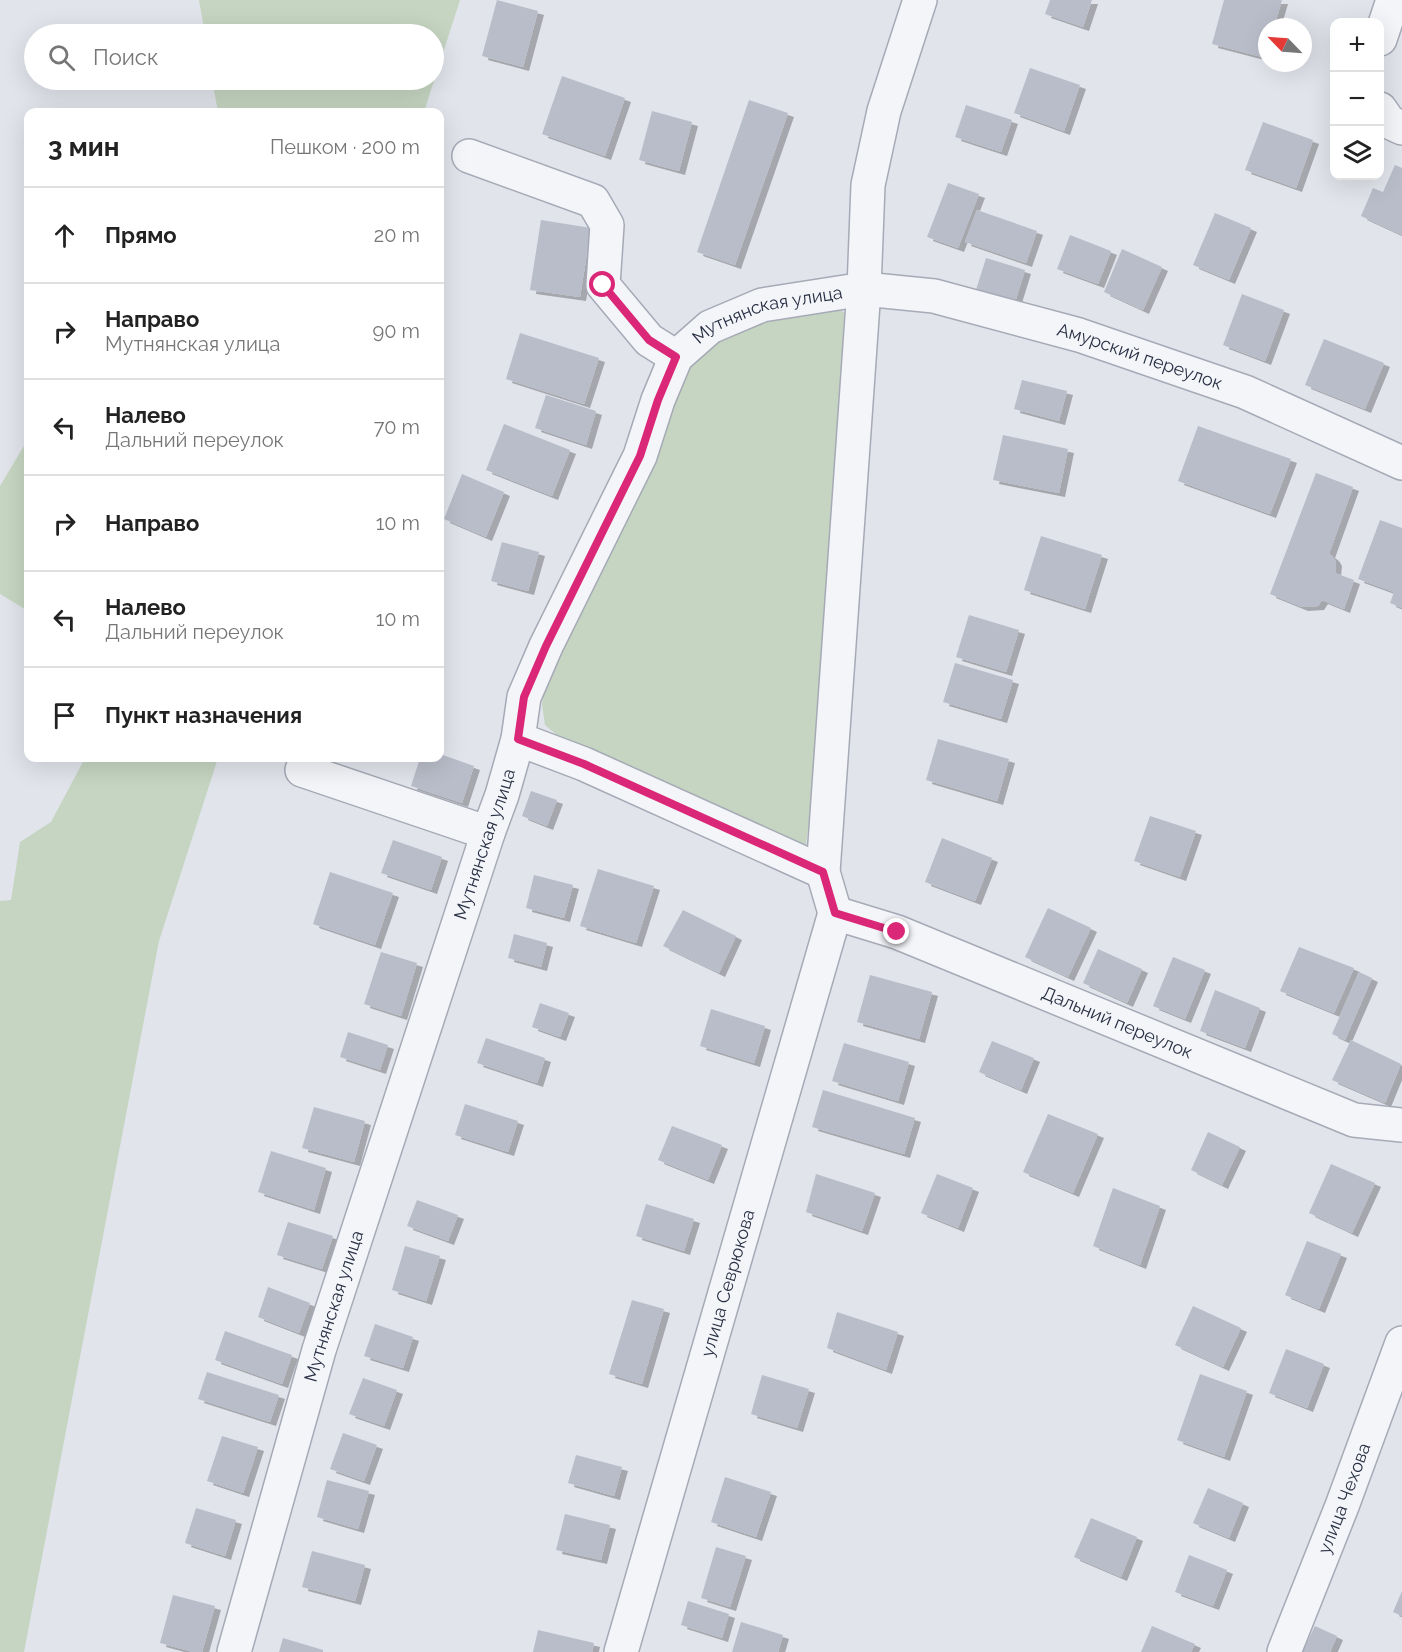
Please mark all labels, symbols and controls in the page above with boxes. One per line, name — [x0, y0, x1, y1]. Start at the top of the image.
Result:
north arrow — [1258, 18, 1312, 72]
map controls — [1330, 18, 1384, 180]
button: + — [1330, 18, 1384, 72]
search box — [24, 24, 444, 90]
icon: search — [45, 41, 78, 74]
text: Поиск — [93, 44, 158, 70]
button: − — [1330, 72, 1384, 126]
button: layers — [1330, 126, 1384, 180]
text: 3 мин — [48, 132, 119, 162]
text: Пешком · 200 m — [270, 135, 420, 159]
icon: ahead — [48, 219, 81, 252]
text: Прямо — [105, 222, 177, 248]
text: 20 m — [374, 223, 420, 247]
route start — [589, 271, 615, 297]
street label: Мутнянская улица — [688, 282, 844, 348]
text: Направо — [105, 306, 199, 332]
icon: right — [48, 315, 81, 348]
text: 90 m — [373, 319, 420, 343]
street label: Амурский переулок — [1055, 319, 1225, 393]
text: Мутнянская улица — [105, 332, 280, 356]
text: Налево — [105, 402, 186, 428]
icon: left — [48, 411, 81, 444]
text: 70 m — [374, 415, 420, 439]
text: Дальний переулок — [105, 428, 284, 452]
icon: right — [48, 507, 81, 540]
text: Направо — [105, 510, 199, 536]
text: 10 m — [376, 511, 420, 535]
text: Налево — [105, 594, 186, 620]
icon: left — [48, 603, 81, 636]
text: 10 m — [376, 607, 420, 631]
text: Дальний переулок — [105, 620, 284, 644]
icon: arrive — [48, 699, 81, 732]
text: Пункт назначения — [105, 702, 302, 728]
street label: Мутнянская улица — [449, 766, 519, 922]
route end — [883, 918, 909, 944]
street label: Дальний переулок — [1039, 982, 1196, 1063]
street label: улица Севрюкова — [696, 1207, 759, 1359]
street label: Мутнянская улица — [300, 1228, 367, 1384]
street label: улица Чехова — [1313, 1440, 1374, 1557]

